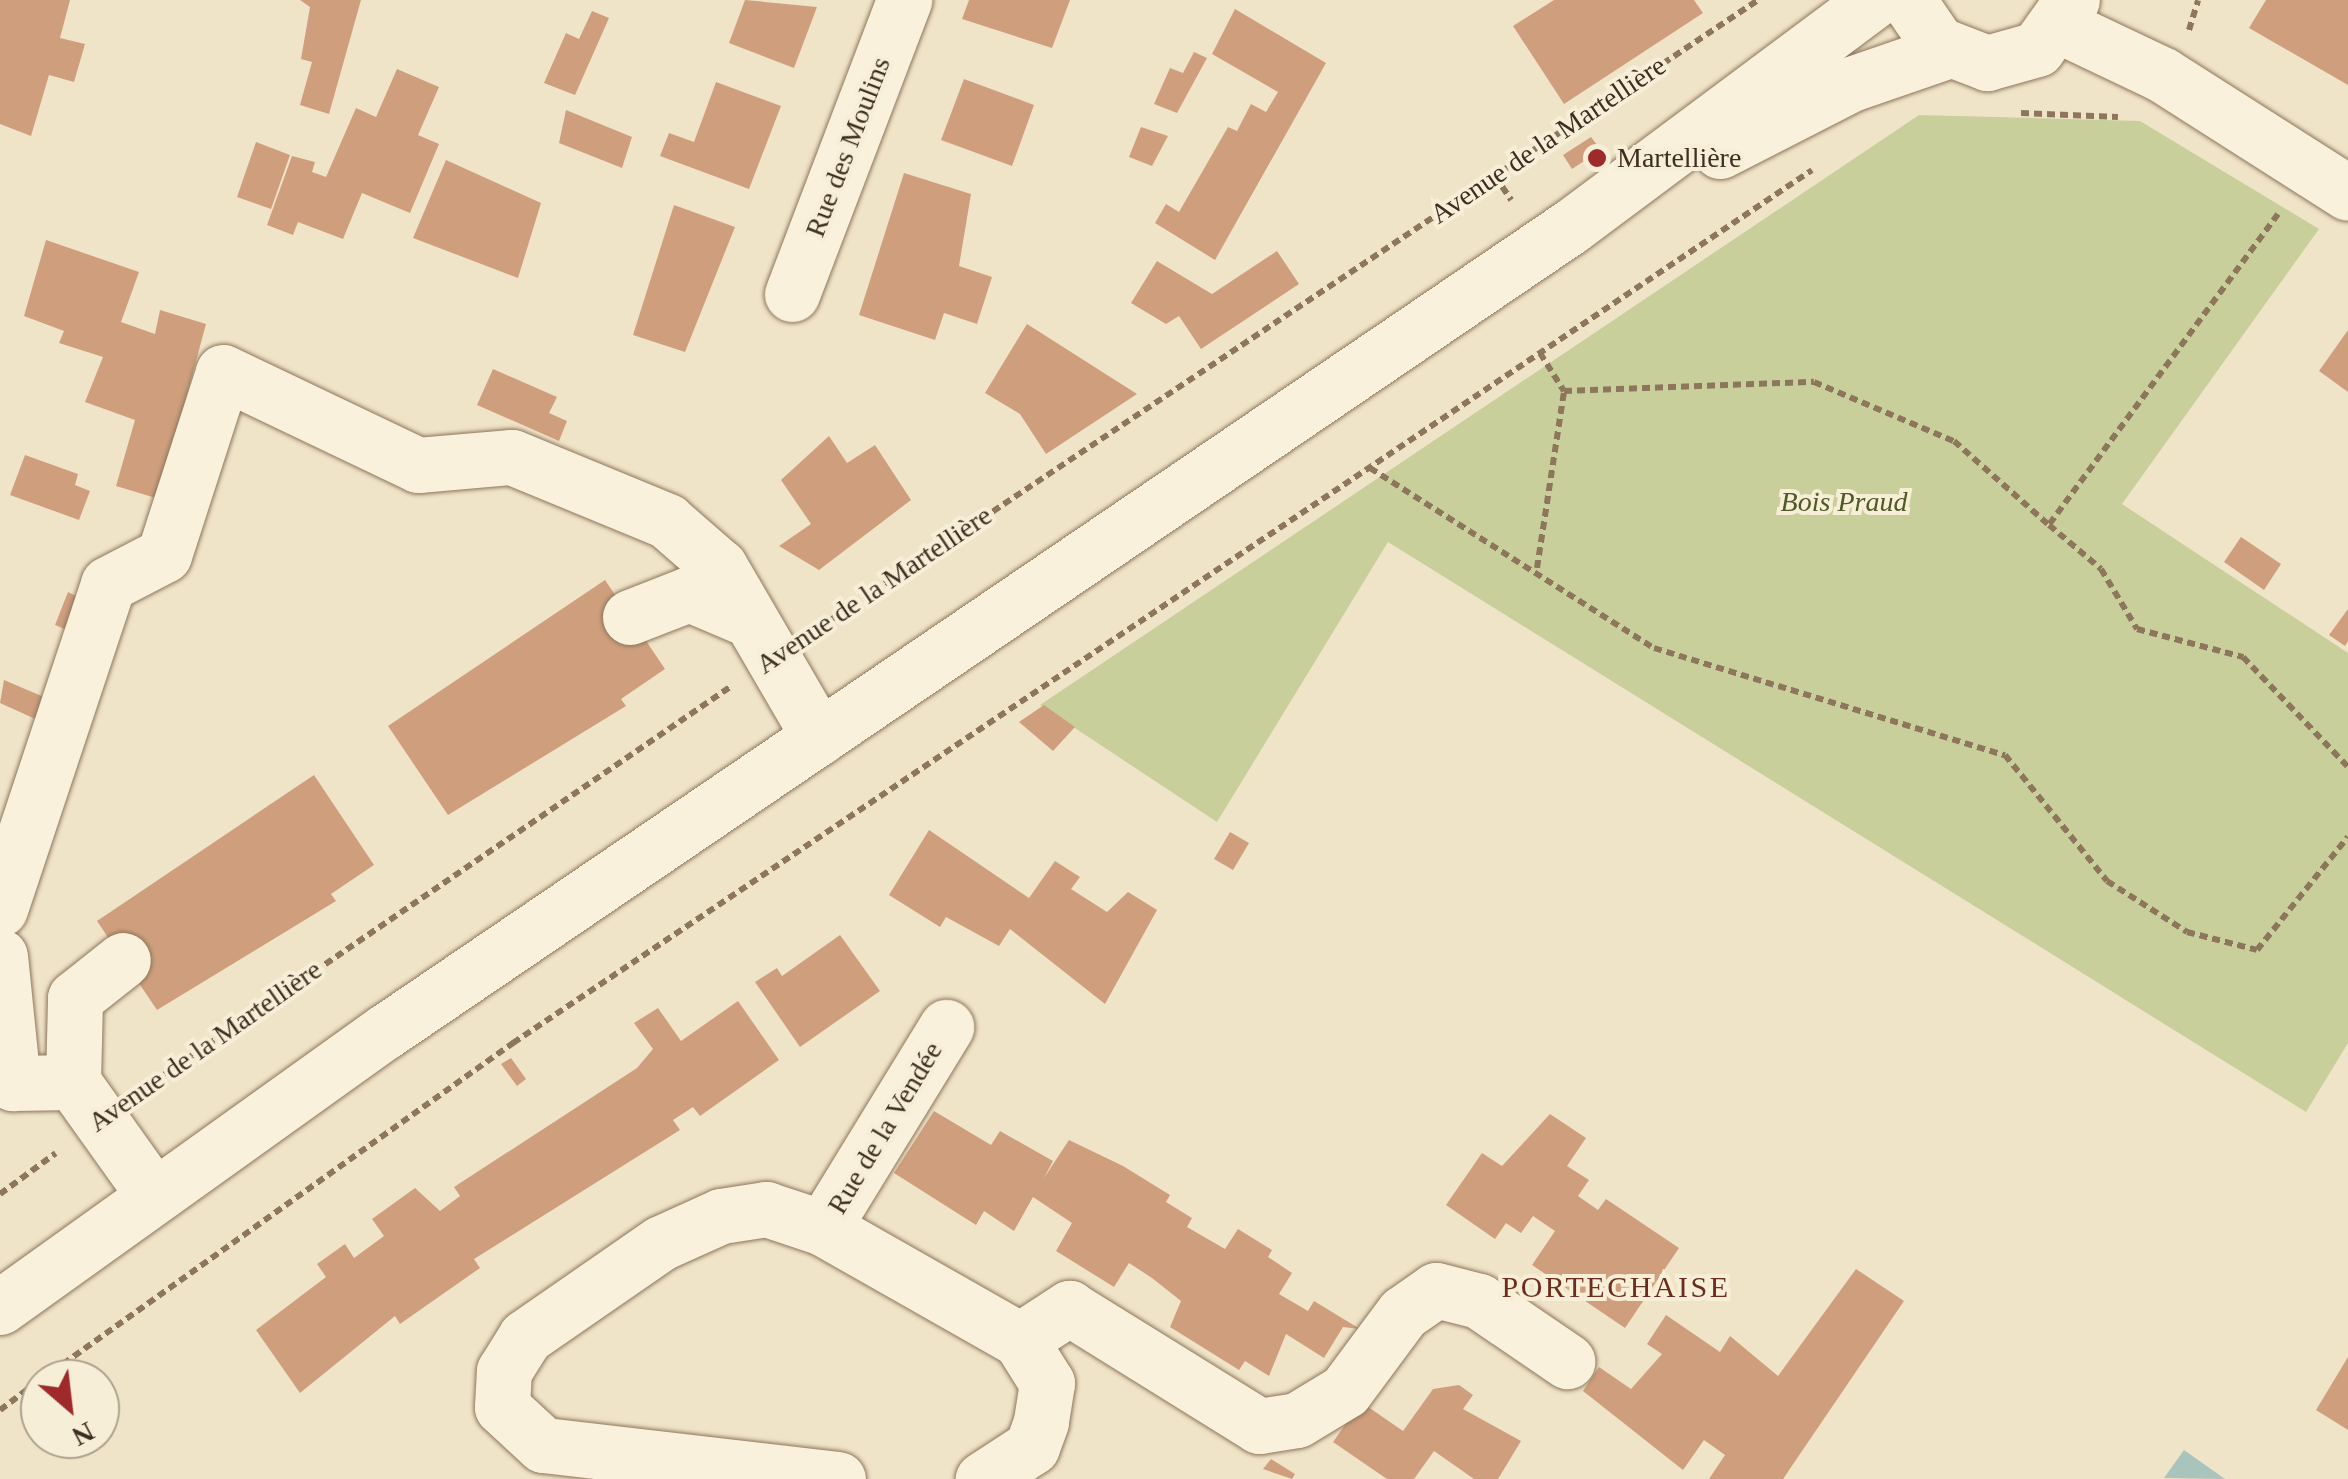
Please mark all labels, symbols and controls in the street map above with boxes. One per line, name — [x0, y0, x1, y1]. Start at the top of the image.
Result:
street label: Avenue de la Martellière — [1424, 49, 1672, 231]
street label: Rue des Moulins — [798, 52, 898, 242]
place label: Martellière — [1617, 141, 1741, 175]
marker: Martellière — [1586, 147, 1608, 169]
park label: Bois Praud — [1781, 485, 1907, 519]
street label: Avenue de la Martellière — [750, 499, 998, 681]
street label: Avenue de la Martellière — [82, 953, 328, 1139]
street label: Rue de la Vendée — [820, 1036, 950, 1220]
district label: PORTECHAISE — [1501, 1269, 1731, 1305]
north arrow — [20, 1359, 120, 1459]
text: N — [67, 1416, 100, 1453]

